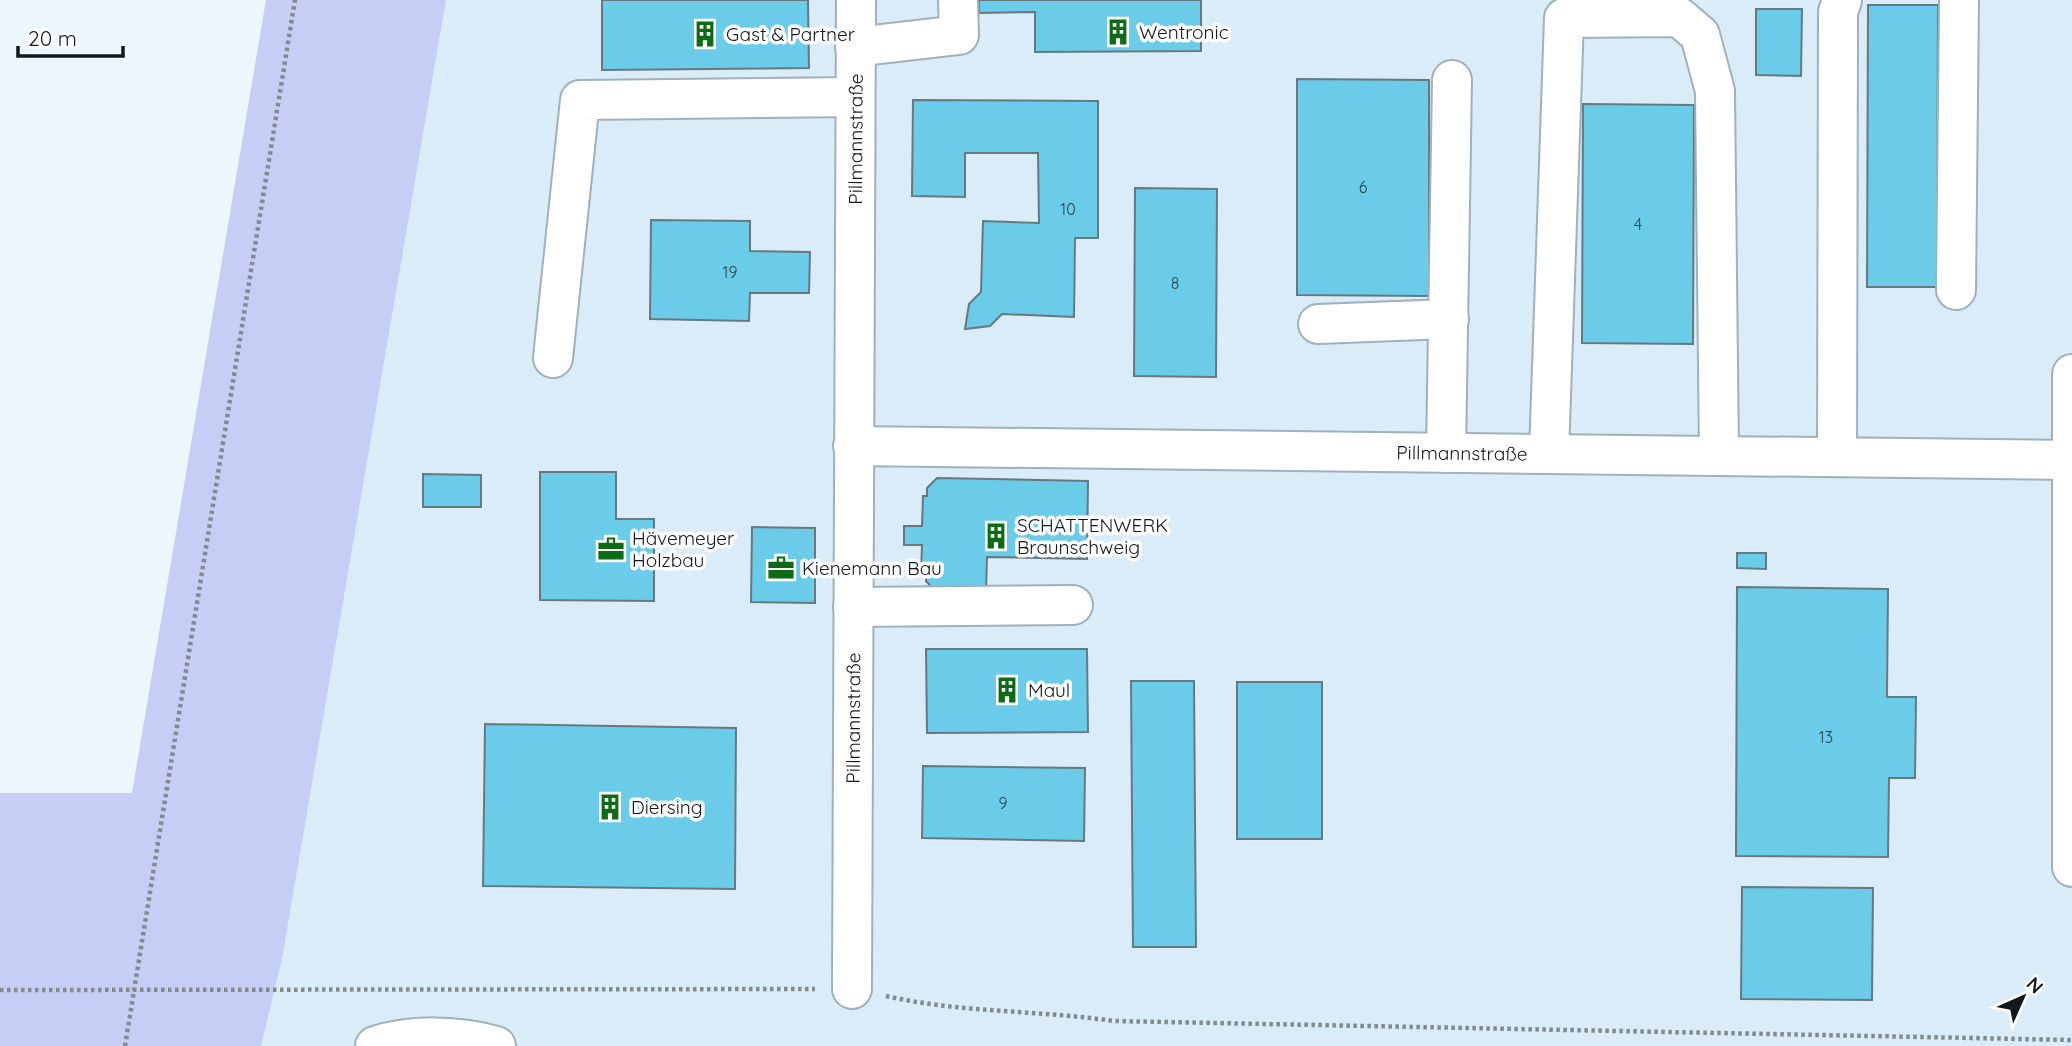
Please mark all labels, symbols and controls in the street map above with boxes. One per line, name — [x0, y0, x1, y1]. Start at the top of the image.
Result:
scale bar — [18, 14, 122, 58]
building icon: Wentronic — [1103, 17, 1133, 47]
building icon: Gast & Partner — [690, 19, 720, 49]
place label: Wentronic — [1139, 20, 1229, 44]
place label: Gast & Partner — [726, 22, 856, 46]
text: 20 m — [28, 25, 77, 51]
street label: Pillmannstraße — [843, 73, 868, 205]
house number: 6 — [1359, 177, 1368, 197]
house number: 10 — [1060, 199, 1076, 219]
house number: 4 — [1634, 214, 1642, 234]
house number: 19 — [723, 262, 737, 282]
house number: 8 — [1171, 273, 1179, 293]
street label: Pillmannstraße — [1396, 440, 1528, 466]
place label: SCHATTENWERK Braunschweig — [1017, 513, 1168, 559]
building icon: SCHATTENWERK Braunschweig — [981, 521, 1011, 551]
place label: Hävemeyer Holzbau — [632, 526, 735, 572]
office icon: Hävemeyer Holzbau — [596, 534, 626, 564]
office icon: Kienemann Bau — [766, 553, 796, 583]
place label: Kienemann Bau — [802, 556, 942, 580]
street label: Pillmannstraße — [841, 652, 865, 784]
building icon: Maul — [992, 675, 1022, 705]
place label: Maul — [1028, 678, 1070, 702]
house number: 13 — [1819, 727, 1833, 747]
building icon: Diersing — [595, 792, 625, 822]
house number: 9 — [999, 793, 1008, 813]
place label: Diersing — [631, 795, 703, 819]
north arrow — [1988, 962, 2058, 1032]
text: N — [2022, 972, 2048, 998]

